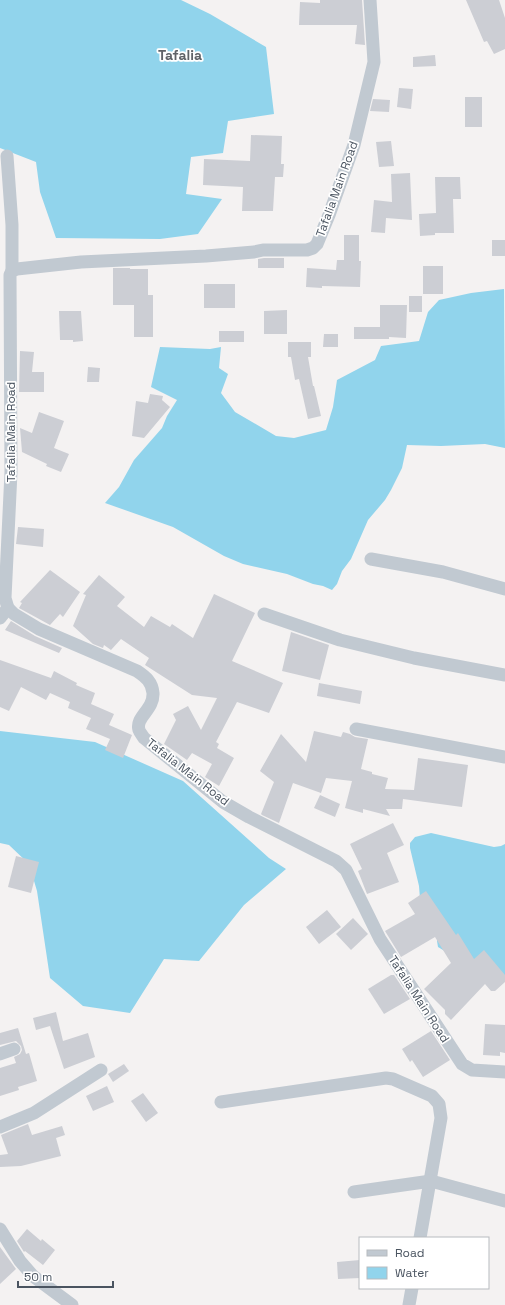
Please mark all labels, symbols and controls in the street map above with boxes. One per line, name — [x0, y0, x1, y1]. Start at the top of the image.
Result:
district label: Tafalia — [158, 46, 202, 64]
street label: Tafalia Main Road — [312, 139, 362, 239]
street label: Tafalia Main Road — [3, 382, 19, 482]
street label: Tafalia Main Road — [143, 735, 233, 809]
street label: Tafalia Main Road — [385, 952, 453, 1046]
legend — [359, 1237, 489, 1289]
text: Road — [395, 1245, 424, 1261]
scale bar — [18, 1263, 113, 1289]
text: Water — [395, 1265, 429, 1281]
text: 50 m — [24, 1269, 52, 1285]

